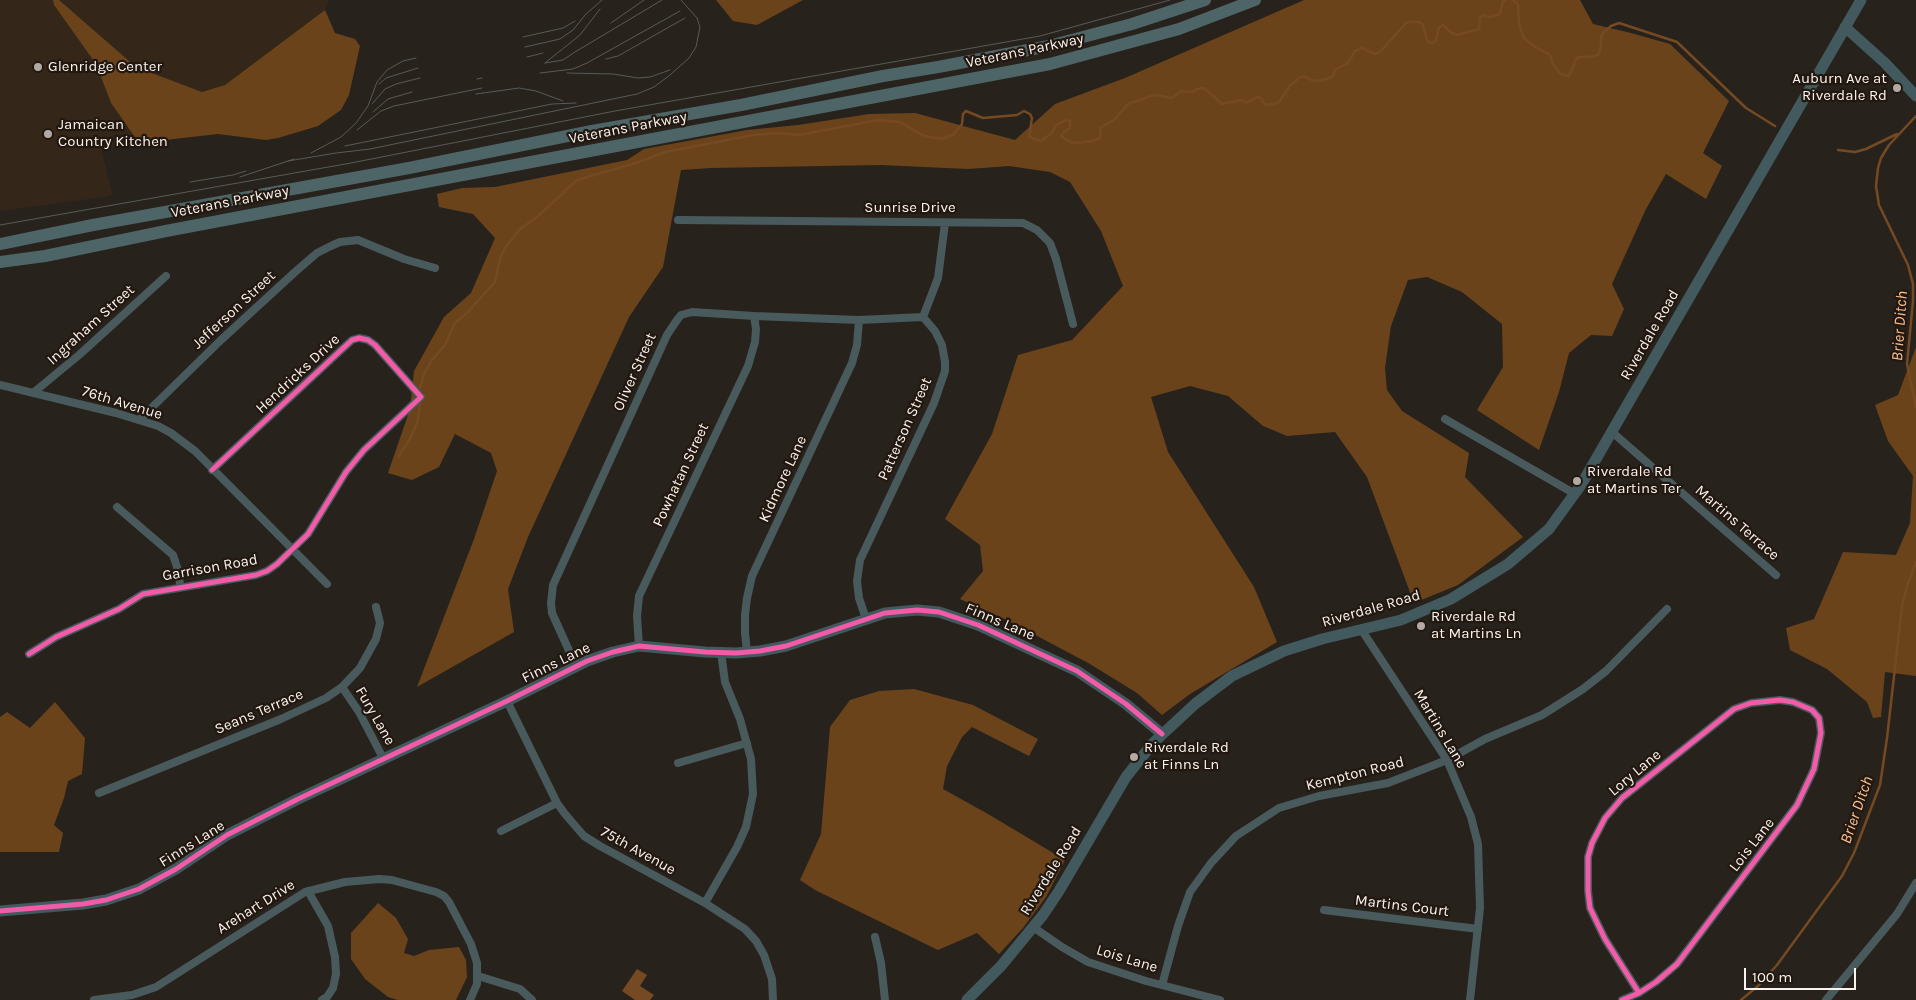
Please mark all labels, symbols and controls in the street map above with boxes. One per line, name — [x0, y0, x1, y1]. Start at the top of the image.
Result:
street label: Veterans Parkway — [965, 30, 1085, 72]
place label: Glenridge Center — [48, 58, 162, 76]
marker: Glenridge Center — [32, 61, 44, 73]
place label: Auburn Ave at Riverdale Rd — [1792, 70, 1887, 105]
marker: Auburn Ave at Riverdale Rd — [1891, 82, 1903, 94]
street label: Veterans Parkway — [568, 108, 688, 148]
place label: Jamaican Country Kitchen — [58, 116, 168, 151]
marker: Jamaican Country Kitchen — [42, 128, 54, 140]
street label: Veterans Parkway — [170, 182, 290, 222]
street label: Sunrise Drive — [864, 199, 956, 217]
street label: Jefferson Street — [189, 267, 279, 353]
street label: Ingraham Street — [44, 281, 138, 369]
street label: Riverdale Road — [1617, 287, 1683, 383]
water label: Brier Ditch — [1888, 290, 1912, 362]
street label: Oliver Street — [610, 330, 660, 414]
street label: Hendricks Drive — [252, 331, 344, 417]
street label: Patterson Street — [874, 375, 936, 483]
street label: 76th Avenue — [80, 382, 164, 424]
street label: Powhatan Street — [649, 420, 713, 530]
street label: Kidmore Lane — [755, 433, 811, 525]
place label: Riverdale Rd at Martins Ter — [1587, 463, 1681, 498]
marker: Riverdale Rd at Martins Ter — [1571, 475, 1583, 487]
street label: Martins Terrace — [1691, 482, 1783, 564]
street label: Garrison Road — [161, 551, 259, 585]
street label: Riverdale Road — [1320, 586, 1422, 632]
street label: Finns Lane — [962, 599, 1038, 645]
place label: Riverdale Rd at Martins Ln — [1431, 608, 1522, 643]
marker: Riverdale Rd at Martins Ln — [1415, 620, 1427, 632]
street label: Finns Lane — [519, 639, 593, 687]
street label: Fury Lane — [351, 684, 399, 748]
street label: Seans Terrace — [212, 685, 306, 739]
street label: Martins Lane — [1409, 686, 1471, 772]
place label: Riverdale Rd at Finns Ln — [1144, 739, 1229, 774]
street label: Lory Lane — [1605, 746, 1665, 800]
marker: Riverdale Rd at Finns Ln — [1128, 751, 1140, 763]
street label: Kempton Road — [1304, 753, 1406, 795]
water label: Brier Ditch — [1836, 774, 1878, 846]
street label: Lois Lane — [1725, 815, 1779, 875]
street label: Finns Lane — [156, 817, 228, 871]
street label: 75th Avenue — [597, 823, 679, 879]
street label: Riverdale Road — [1016, 823, 1086, 919]
street label: Arehart Drive — [214, 876, 298, 938]
street label: Martins Court — [1354, 891, 1450, 921]
street label: Lois Lane — [1094, 941, 1160, 977]
scale bar — [1746, 958, 1858, 990]
text: 100 m — [1752, 968, 1792, 986]

